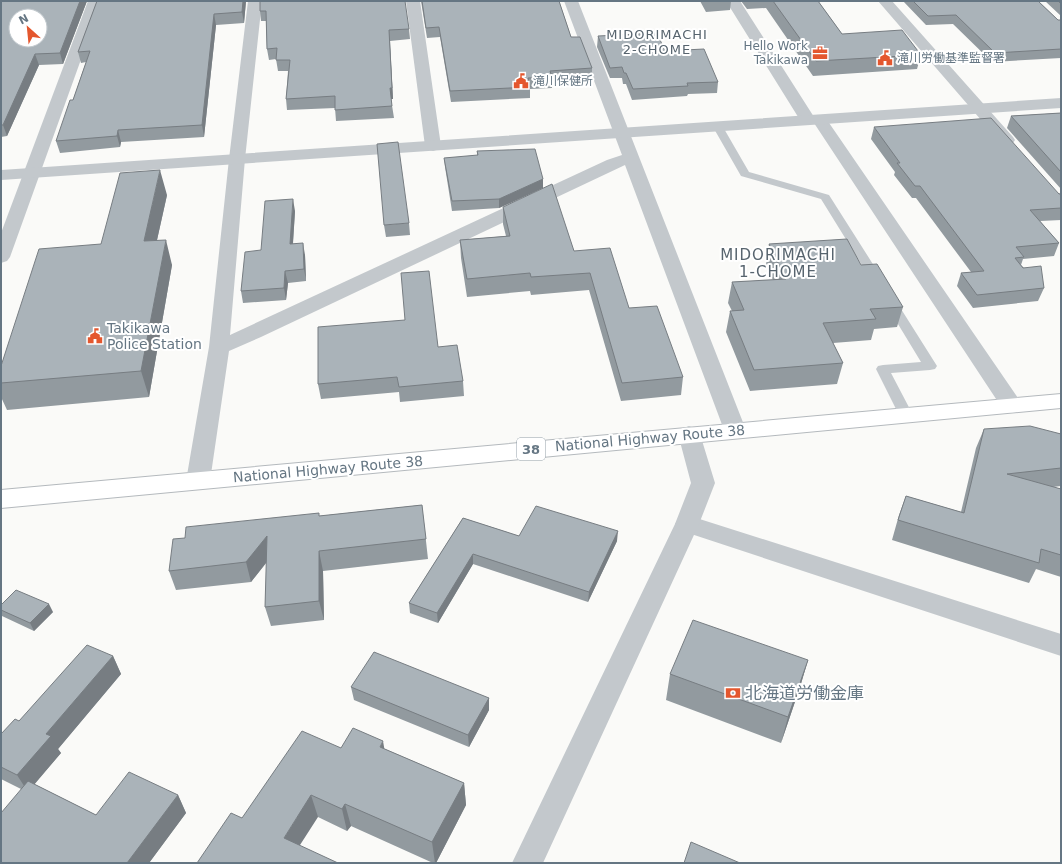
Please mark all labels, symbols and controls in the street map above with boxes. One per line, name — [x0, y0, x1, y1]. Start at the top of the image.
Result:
north arrow — [8, 8, 48, 48]
text: N — [17, 12, 31, 27]
district label: MIDORIMACHI 2-CHOME — [606, 27, 708, 57]
place label: Hello Work Takikawa — [743, 39, 808, 67]
office icon: Hello Work Takikawa — [811, 44, 829, 62]
public building icon: 滝川労働基準監督署 — [876, 49, 894, 67]
place label: 滝川労働基準監督署 — [897, 51, 1005, 65]
public building icon: 滝川保健所 — [512, 72, 530, 90]
place label: 滝川保健所 — [533, 74, 593, 88]
district label: MIDORIMACHI 1-CHOME — [720, 246, 836, 281]
place label: Takikawa Police Station — [106, 320, 202, 352]
public building icon: Takikawa Police Station — [86, 327, 104, 345]
street label: National Highway Route 38 — [554, 422, 746, 454]
road number: 38 — [517, 438, 545, 460]
street label: National Highway Route 38 — [232, 453, 424, 485]
place label: 北海道労働金庫 — [745, 683, 864, 703]
bank icon: 北海道労働金庫 — [724, 684, 742, 702]

